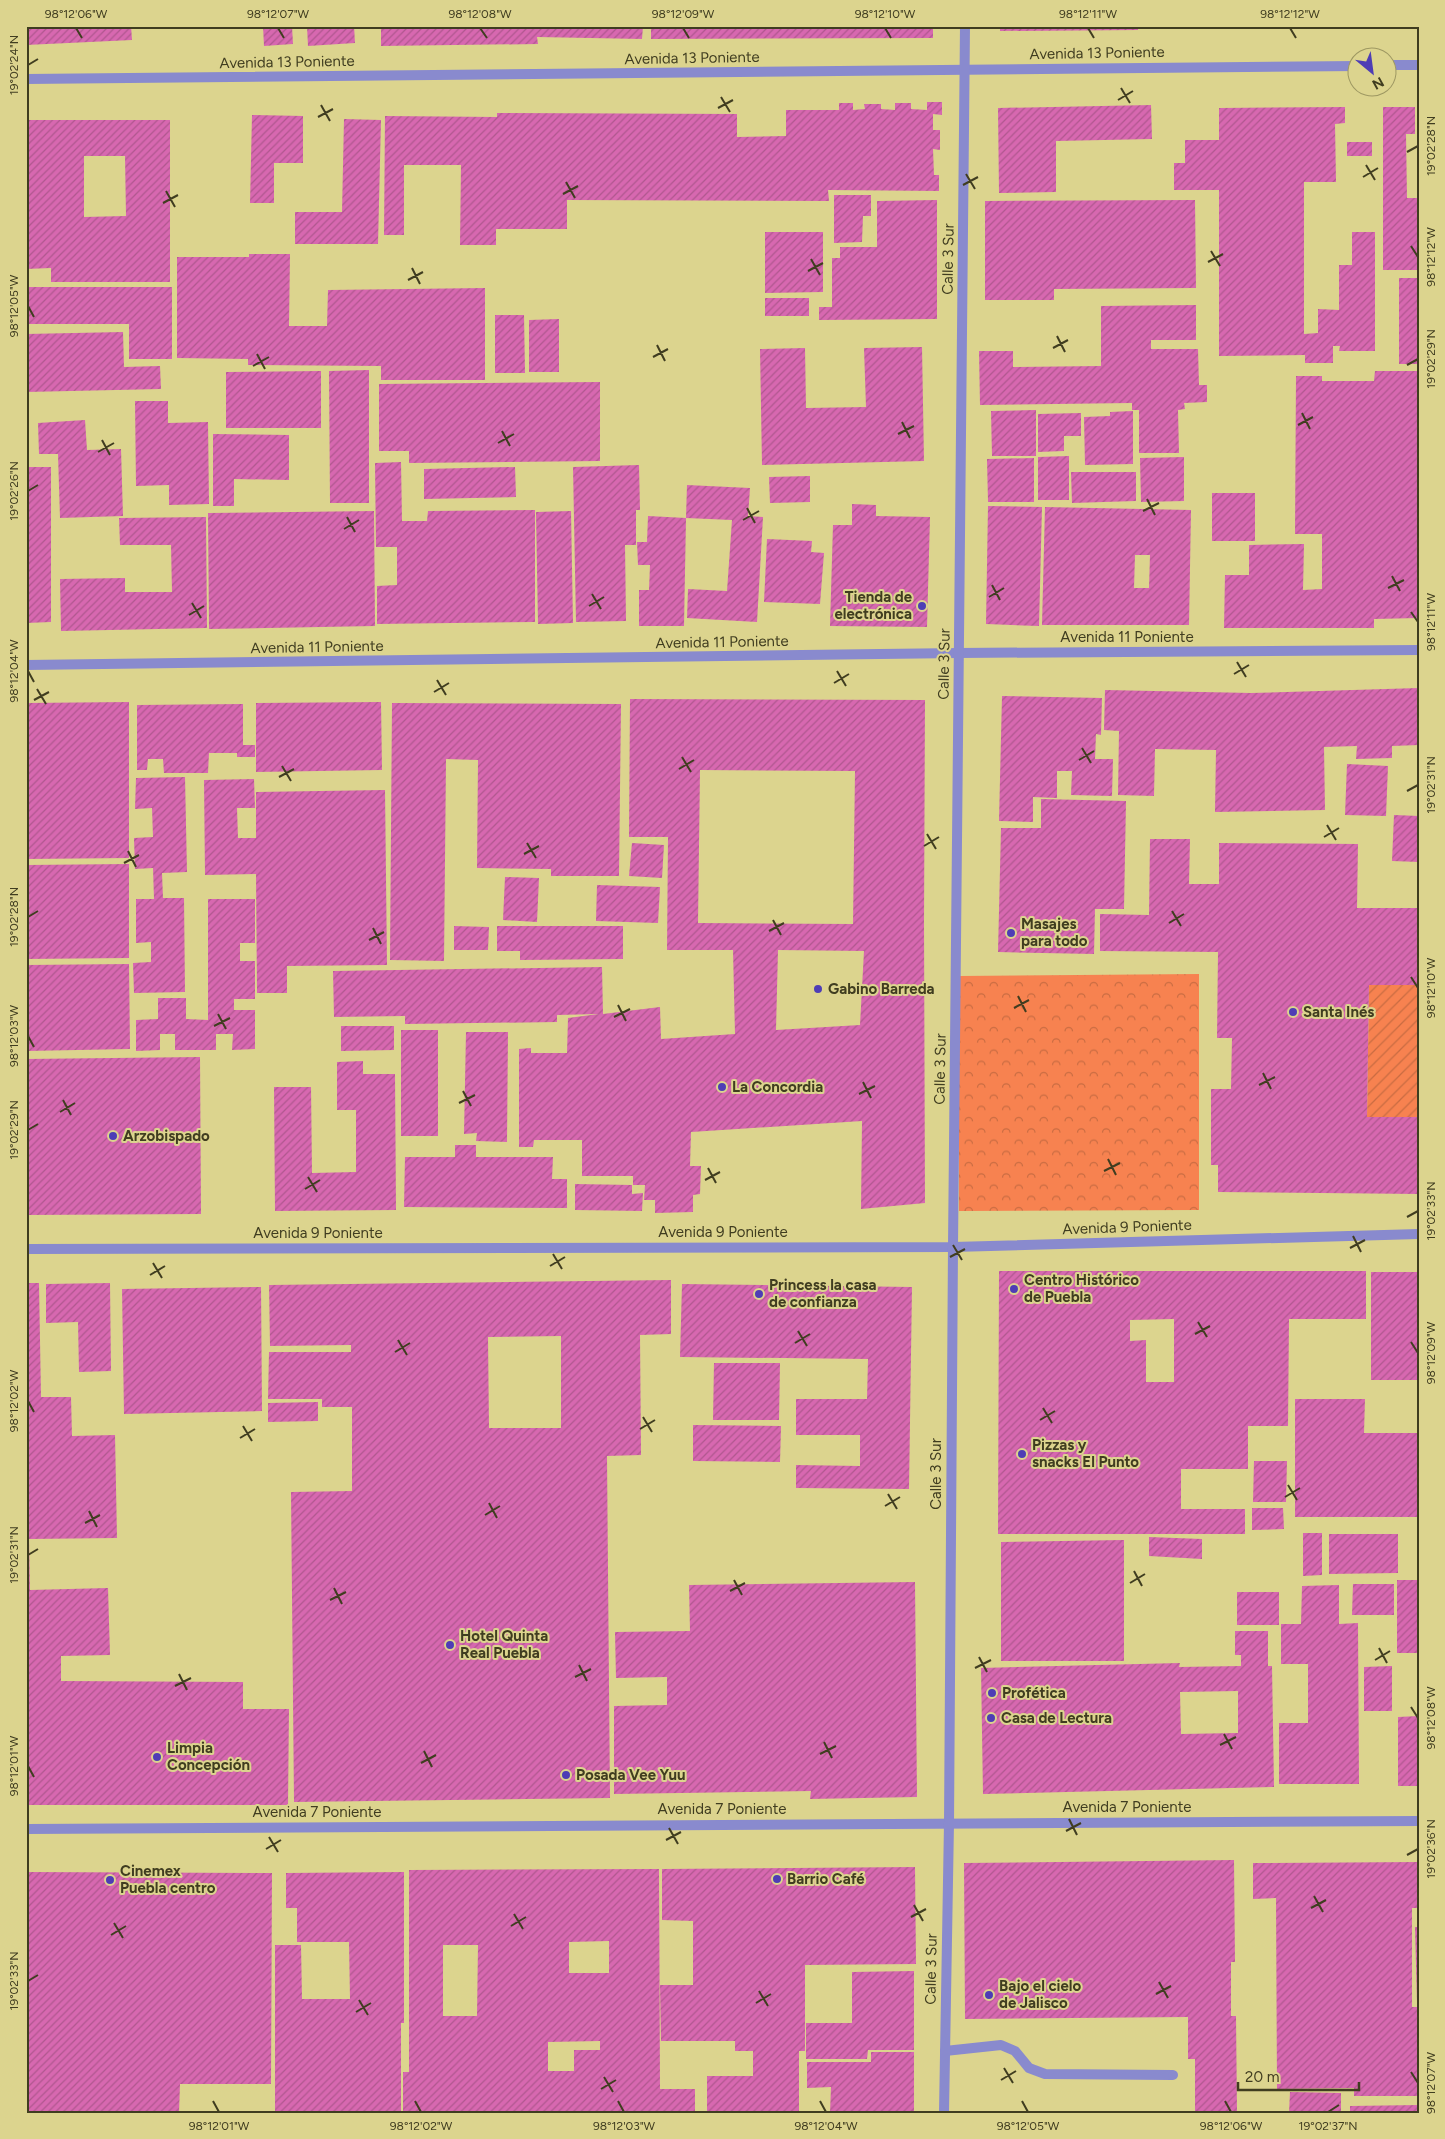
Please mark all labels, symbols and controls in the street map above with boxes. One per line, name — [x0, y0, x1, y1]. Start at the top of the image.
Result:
text: 98°12'06"W — [45, 7, 108, 21]
text: 98°12'07"W — [247, 7, 310, 21]
text: 98°12'08"W — [448, 7, 512, 21]
text: 98°12'09"W — [652, 7, 715, 21]
text: 98°12'10"W — [855, 7, 916, 21]
text: 98°12'11"W — [1059, 7, 1117, 21]
text: 98°12'12"W — [1260, 7, 1320, 21]
text: 19°02'24"N — [7, 35, 21, 95]
street label: Avenida 13 Poniente — [1029, 43, 1165, 63]
street label: Avenida 13 Poniente — [624, 48, 760, 68]
north arrow — [1348, 48, 1398, 98]
street label: Avenida 13 Poniente — [219, 52, 355, 72]
text: N — [1369, 73, 1387, 93]
text: 19°02'28"N — [1424, 116, 1438, 176]
street label: Calle 3 Sur — [938, 223, 958, 295]
text: 98°12'12"W — [1424, 227, 1438, 287]
text: 98°12'05"W — [7, 274, 21, 337]
text: 19°02'29"N — [1424, 329, 1438, 389]
text: 19°02'26"N — [7, 461, 21, 521]
place label: Tienda de electrónica — [834, 588, 913, 623]
text: 98°12'11"W — [1424, 593, 1438, 651]
marker: Tienda de electrónica — [916, 600, 928, 612]
street label: Calle 3 Sur — [934, 628, 954, 700]
street label: Avenida 11 Poniente — [1060, 628, 1194, 646]
street label: Avenida 11 Poniente — [655, 632, 789, 652]
street label: Avenida 11 Poniente — [250, 637, 384, 657]
text: 98°12'04"W — [7, 639, 21, 703]
text: 19°02'31"N — [1424, 756, 1438, 814]
text: 19°02'28"N — [7, 887, 21, 947]
place label: Masajes para todo — [1021, 915, 1088, 950]
marker: Masajes para todo — [1005, 927, 1017, 939]
text: 98°12'10"W — [1424, 957, 1438, 1018]
place label: Gabino Barreda — [828, 980, 935, 998]
marker: Gabino Barreda — [812, 983, 824, 995]
place label: Santa Inés — [1303, 1003, 1374, 1021]
text: 98°12'03"W — [7, 1004, 21, 1067]
marker: Santa Inés — [1287, 1006, 1299, 1018]
street label: Calle 3 Sur — [930, 1033, 950, 1105]
place label: La Concordia — [732, 1078, 823, 1096]
marker: La Concordia — [716, 1081, 728, 1093]
text: 19°02'29"N — [7, 1100, 21, 1160]
place label: Arzobispado — [123, 1127, 210, 1145]
marker: Arzobispado — [107, 1130, 119, 1142]
text: 19°02'33"N — [1424, 1181, 1438, 1241]
street label: Avenida 9 Poniente — [1062, 1216, 1192, 1238]
street label: Avenida 9 Poniente — [658, 1223, 788, 1241]
street label: Avenida 9 Poniente — [253, 1224, 383, 1242]
place label: Centro Histórico de Puebla — [1024, 1271, 1139, 1306]
place label: Princess la casa de confianza — [769, 1276, 877, 1311]
marker: Centro Histórico de Puebla — [1008, 1283, 1020, 1295]
marker: Princess la casa de confianza — [753, 1288, 765, 1300]
text: 98°12'09"W — [1424, 1321, 1438, 1384]
text: 98°12'02"W — [7, 1369, 21, 1432]
place label: Pizzas y snacks El Punto — [1032, 1436, 1139, 1471]
street label: Calle 3 Sur — [927, 1438, 945, 1510]
marker: Pizzas y snacks El Punto — [1016, 1448, 1028, 1460]
text: 19°02'31"N — [7, 1526, 21, 1584]
place label: Hotel Quinta Real Puebla — [460, 1627, 548, 1662]
marker: Hotel Quinta Real Puebla — [444, 1639, 456, 1651]
place label: Profética — [1002, 1684, 1066, 1702]
text: 98°12'08"W — [1424, 1686, 1438, 1750]
marker: Profética — [986, 1687, 998, 1699]
place label: Casa de Lectura — [1001, 1709, 1112, 1727]
marker: Casa de Lectura — [985, 1712, 997, 1724]
text: 98°12'01"W — [7, 1735, 21, 1796]
place label: Limpia Concepción — [167, 1739, 250, 1774]
marker: Limpia Concepción — [151, 1751, 163, 1763]
place label: Posada Vee Yuu — [576, 1766, 686, 1784]
marker: Posada Vee Yuu — [560, 1769, 572, 1781]
street label: Avenida 7 Poniente — [1062, 1798, 1192, 1816]
street label: Avenida 7 Poniente — [657, 1800, 787, 1818]
street label: Avenida 7 Poniente — [252, 1803, 382, 1821]
text: 19°02'36"N — [1424, 1819, 1438, 1879]
place label: Cinemex Puebla centro — [120, 1862, 216, 1897]
place label: Barrio Café — [787, 1870, 865, 1888]
marker: Barrio Café — [771, 1873, 783, 1885]
marker: Cinemex Puebla centro — [104, 1874, 116, 1886]
street label: Calle 3 Sur — [921, 1933, 941, 2005]
text: 19°02'33"N — [7, 1951, 21, 2011]
place label: Bajo el cielo de Jalisco — [999, 1977, 1082, 2012]
marker: Bajo el cielo de Jalisco — [983, 1989, 995, 2001]
text: 98°12'07"W — [1424, 2051, 1438, 2114]
scale bar — [1238, 2059, 1359, 2091]
text: 20 m — [1245, 2068, 1279, 2086]
text: 98°12'01"W — [189, 2119, 250, 2133]
text: 98°12'02"W — [390, 2119, 453, 2133]
text: 98°12'03"W — [593, 2119, 656, 2133]
text: 98°12'04"W — [794, 2119, 858, 2133]
text: 98°12'05"W — [997, 2119, 1060, 2133]
text: 98°12'06"W — [1200, 2119, 1263, 2133]
text: 19°02'37"N — [1298, 2119, 1358, 2133]

